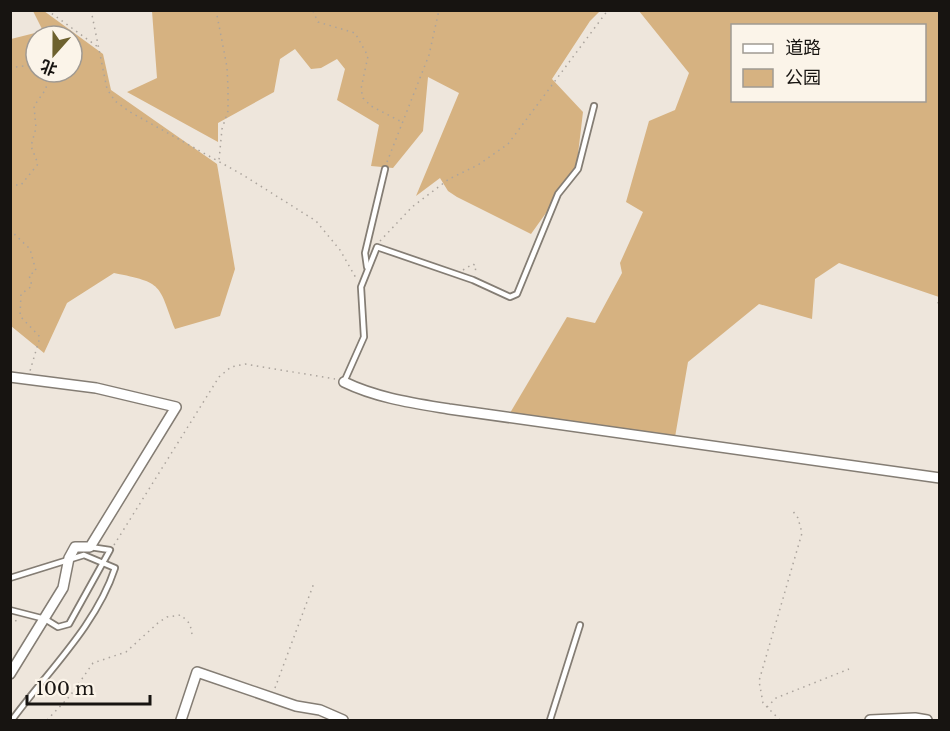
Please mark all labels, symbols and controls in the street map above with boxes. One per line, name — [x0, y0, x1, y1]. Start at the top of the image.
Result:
north arrow — [24, 24, 84, 84]
legend — [731, 24, 926, 102]
text: 道路 — [785, 37, 821, 59]
text: 北 — [38, 56, 60, 80]
text: 公园 — [785, 67, 821, 89]
scale bar — [27, 668, 150, 706]
text: 100 m — [36, 678, 94, 700]

